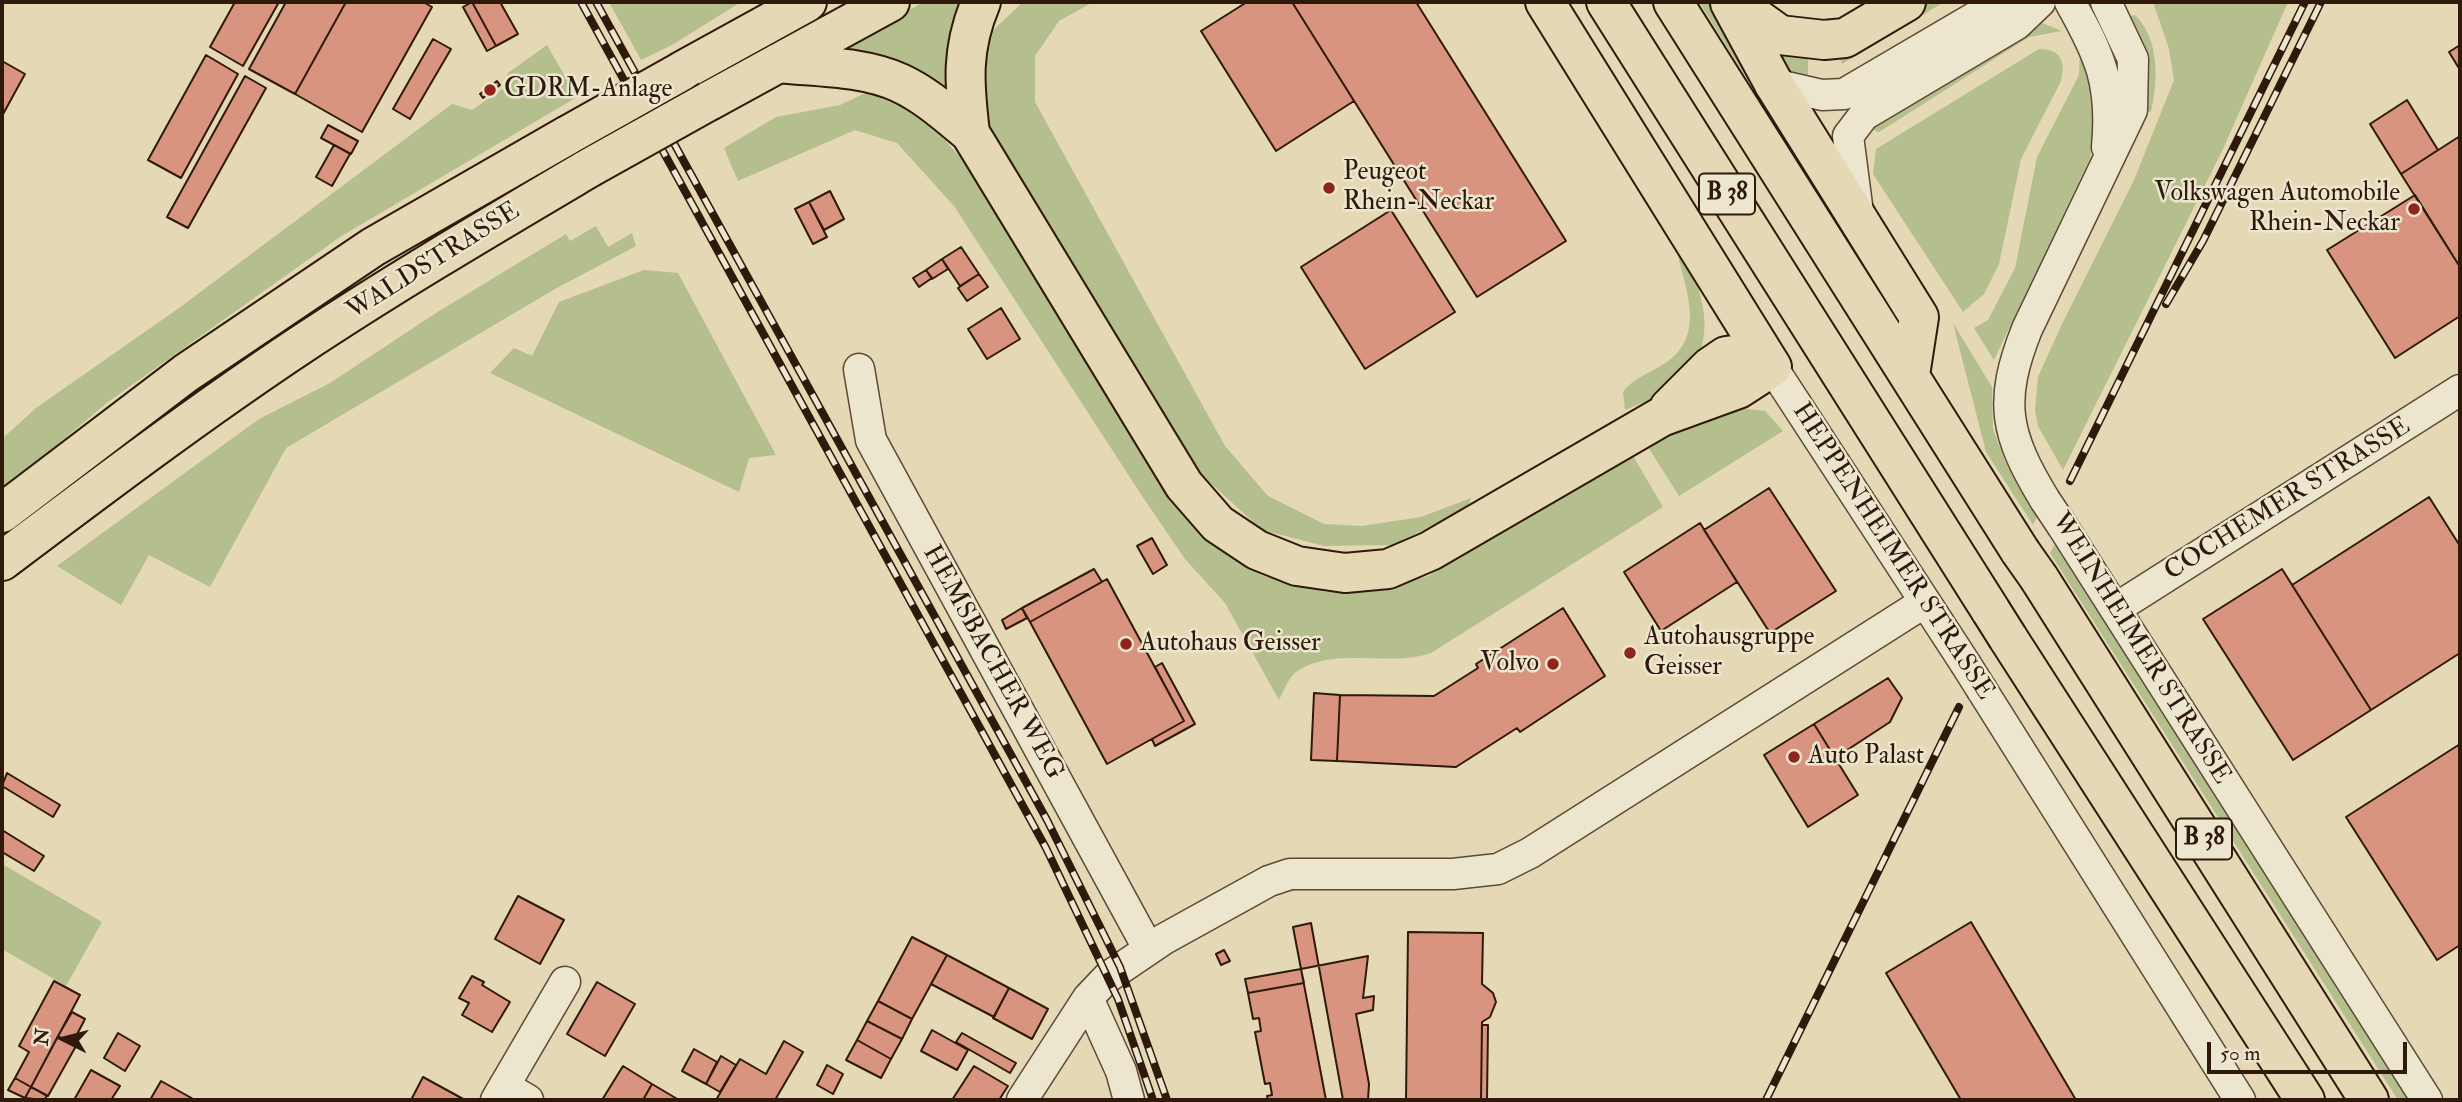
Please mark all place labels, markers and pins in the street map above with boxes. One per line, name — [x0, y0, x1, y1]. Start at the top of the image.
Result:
place label: GDRM-Anlage — [504, 74, 672, 106]
marker: GDRM-Anlage — [482, 82, 498, 98]
place label: Peugeot Rhein-Neckar — [1343, 157, 1494, 218]
place label: Volkswagen Automobile Rhein-Neckar — [2154, 178, 2400, 240]
marker: Peugeot Rhein-Neckar — [1321, 180, 1337, 196]
marker: Volkswagen Automobile Rhein-Neckar — [2406, 201, 2422, 217]
place label: Autohausgruppe Geisser — [1644, 622, 1814, 684]
place label: Autohaus Geisser — [1140, 628, 1321, 660]
marker: Autohaus Geisser — [1118, 636, 1134, 652]
marker: Autohausgruppe Geisser — [1622, 645, 1638, 661]
place label: Volvo — [1480, 648, 1539, 680]
marker: Volvo — [1545, 656, 1561, 672]
place label: Auto Palast — [1808, 741, 1924, 773]
marker: Auto Palast — [1786, 749, 1802, 765]

